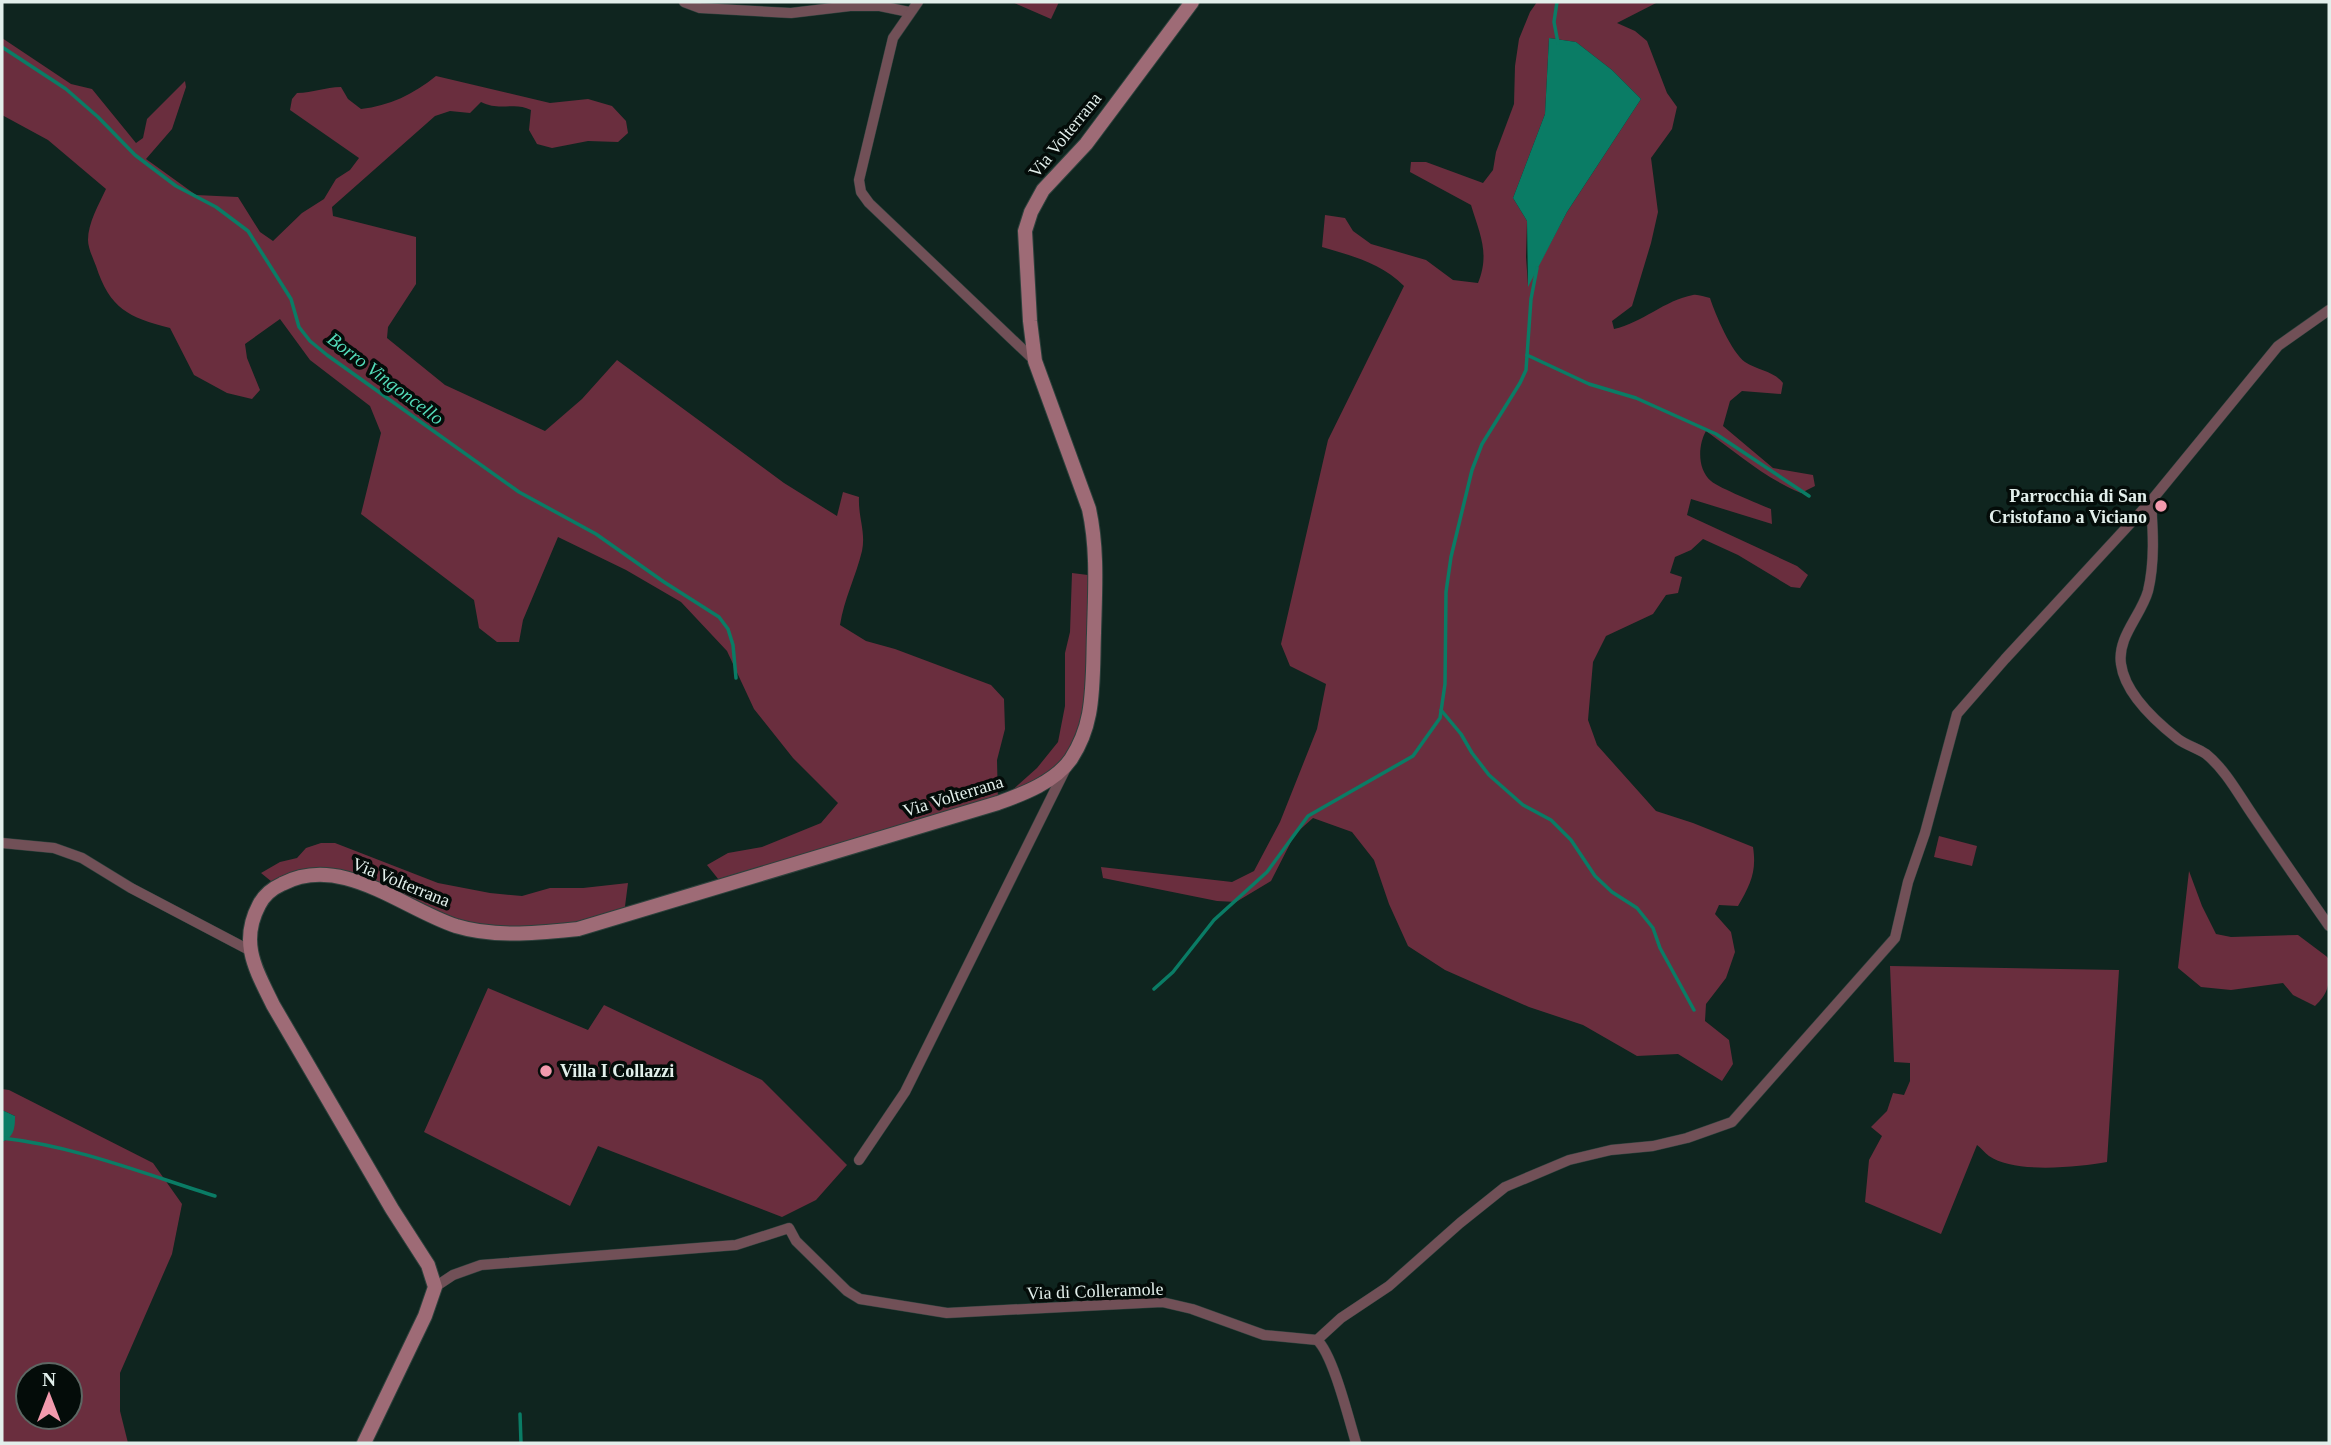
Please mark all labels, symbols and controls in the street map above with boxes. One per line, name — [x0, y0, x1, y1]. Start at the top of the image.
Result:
street label: Via Volterrana — [1025, 88, 1105, 182]
water label: Borro Vingoncello — [324, 328, 448, 429]
place label: Parrocchia di San Cristofano a Viciano — [1989, 486, 2147, 527]
marker: Parrocchia di San Cristofano a Viciano — [2153, 498, 2169, 514]
street label: Via Volterrana — [900, 771, 1006, 821]
street label: Via Volterrana — [349, 853, 453, 911]
place label: Villa I Collazzi — [560, 1061, 674, 1081]
marker: Villa I Collazzi — [538, 1063, 554, 1079]
street label: Via di Colleramole — [1026, 1279, 1164, 1303]
north arrow — [14, 1361, 84, 1431]
text: N — [42, 1369, 56, 1390]

